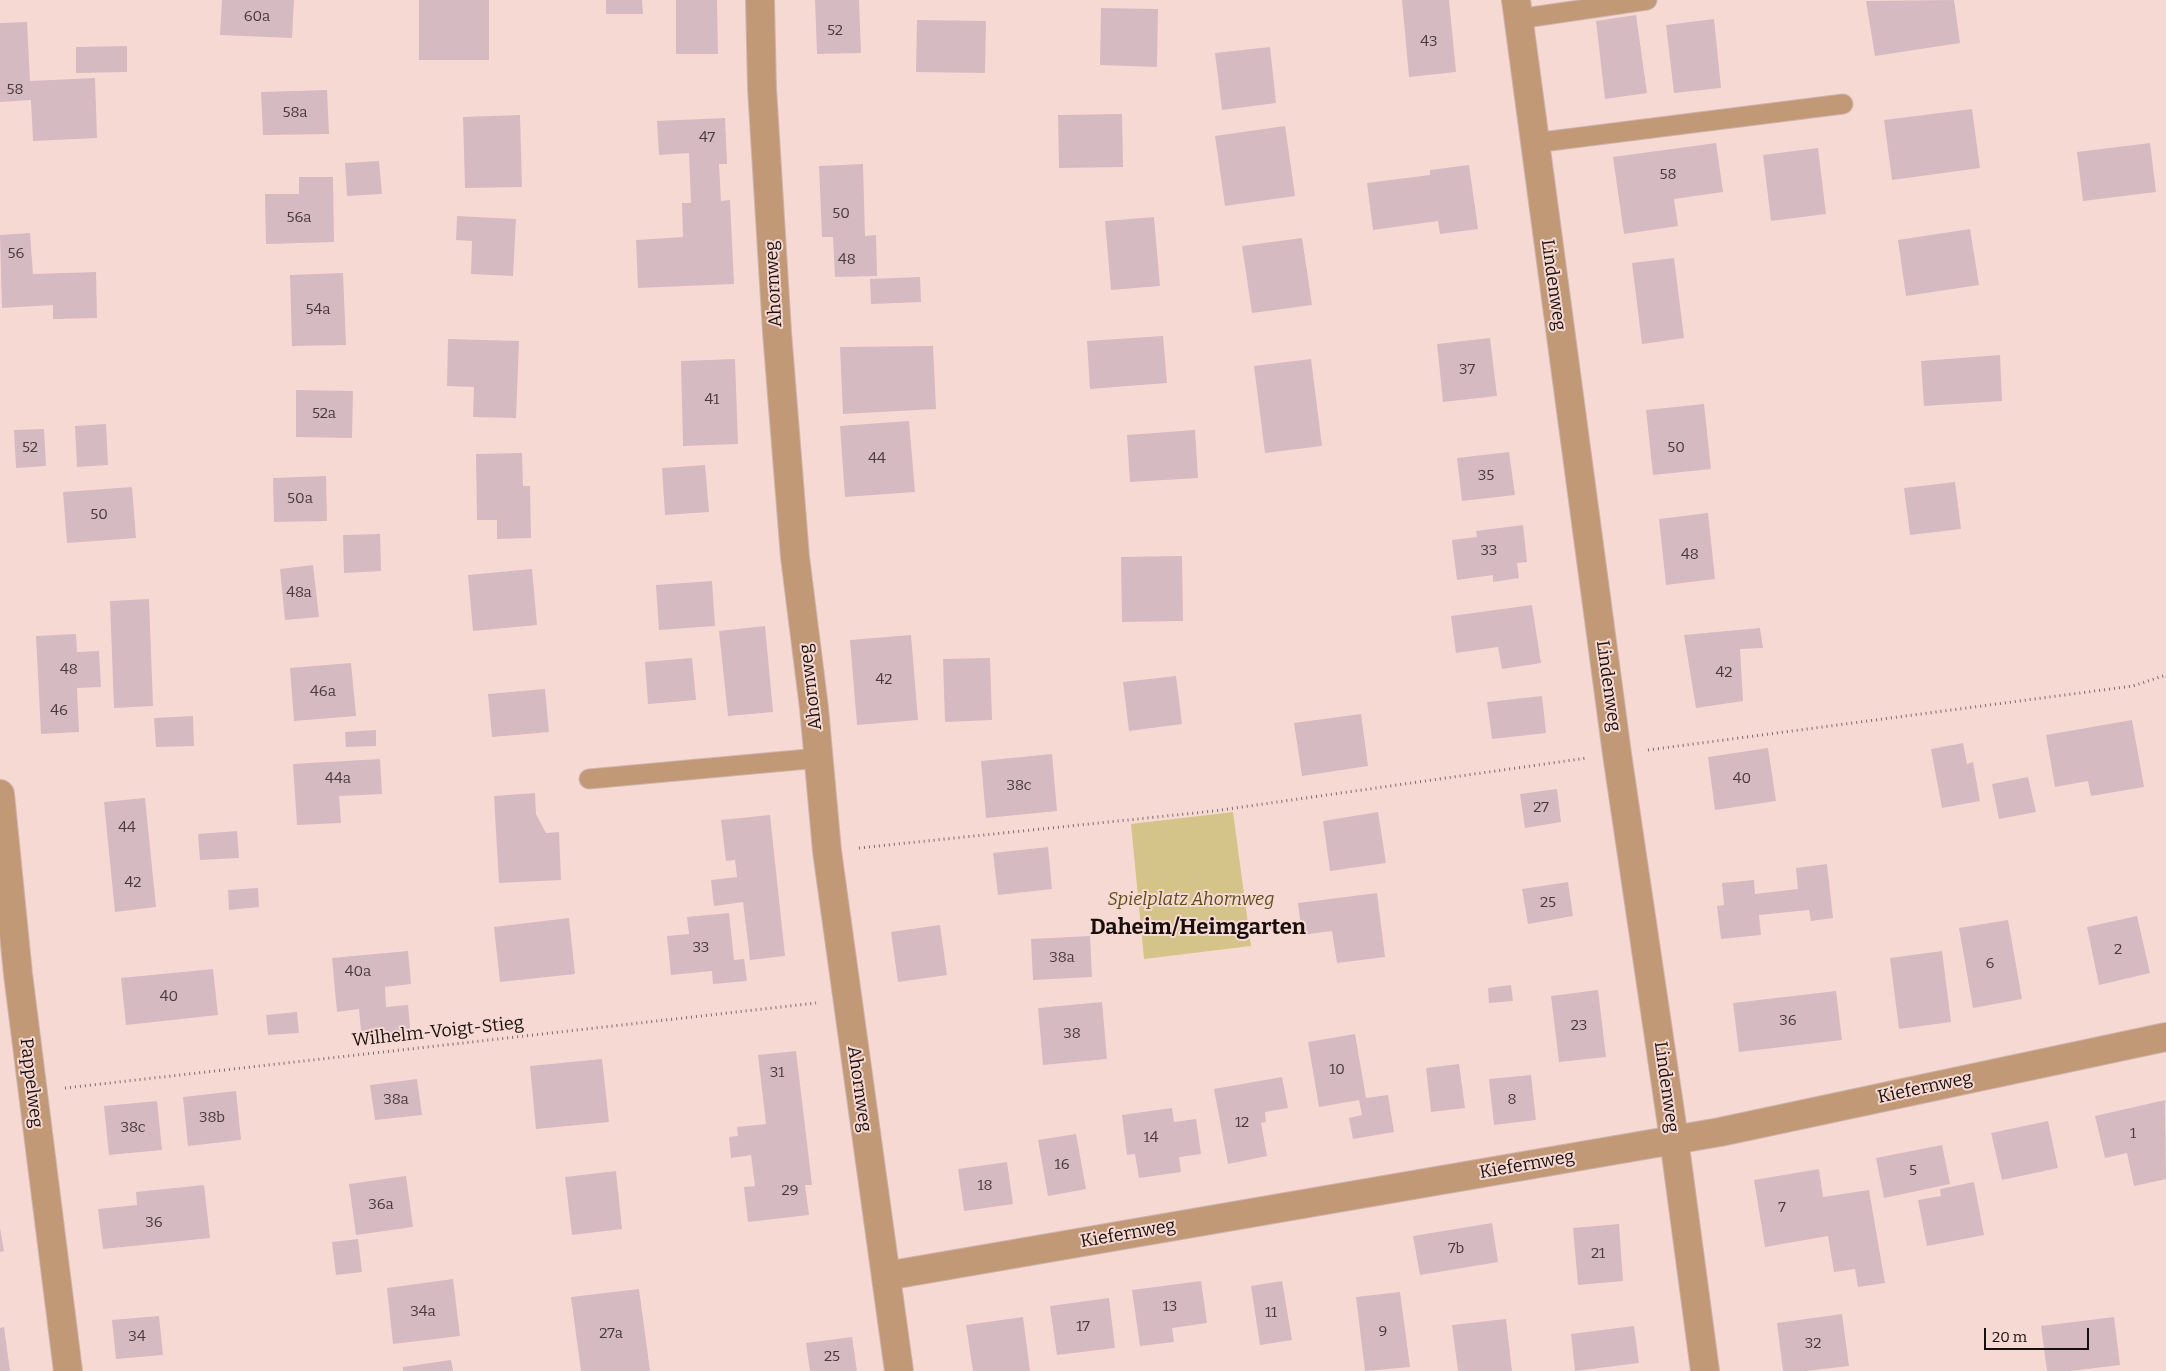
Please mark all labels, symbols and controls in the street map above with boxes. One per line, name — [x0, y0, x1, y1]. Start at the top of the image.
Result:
house number: 60a — [244, 8, 270, 26]
house number: 52 — [827, 22, 843, 40]
house number: 43 — [1420, 33, 1438, 51]
house number: 58 — [6, 81, 24, 99]
house number: 58a — [283, 104, 307, 122]
house number: 47 — [699, 129, 715, 147]
house number: 58 — [1659, 166, 1677, 184]
house number: 50 — [832, 205, 850, 223]
house number: 56a — [286, 209, 312, 227]
street label: Lindenweg — [1536, 238, 1570, 332]
street label: Ahornweg — [761, 240, 787, 328]
house number: 56 — [8, 245, 24, 263]
house number: 48 — [838, 251, 856, 269]
house number: 54a — [306, 301, 330, 319]
house number: 37 — [1459, 361, 1475, 379]
house number: 41 — [705, 391, 719, 409]
house number: 52a — [312, 405, 336, 423]
house number: 52 — [22, 439, 38, 457]
house number: 50 — [1667, 439, 1685, 457]
house number: 44 — [868, 450, 886, 468]
house number: 35 — [1478, 467, 1494, 485]
house number: 50a — [287, 490, 313, 508]
house number: 50 — [90, 506, 108, 524]
house number: 33 — [1481, 542, 1497, 560]
house number: 48 — [1681, 546, 1699, 564]
house number: 48a — [286, 584, 312, 602]
street label: Lindenweg — [1591, 639, 1625, 733]
street label: Ahornweg — [795, 643, 827, 731]
house number: 48 — [60, 661, 78, 679]
house number: 42 — [1716, 664, 1732, 682]
house number: 42 — [876, 671, 892, 689]
house number: 46a — [310, 683, 336, 701]
house number: 46 — [50, 702, 68, 720]
house number: 44a — [325, 770, 351, 788]
house number: 40 — [1733, 770, 1751, 788]
house number: 38c — [1006, 777, 1032, 795]
house number: 27 — [1533, 799, 1549, 817]
house number: 44 — [118, 819, 136, 837]
house number: 42 — [125, 874, 141, 892]
park label: Spielplatz Ahornweg — [1108, 889, 1274, 911]
house number: 25 — [1540, 894, 1556, 912]
district label: Daheim/Heimgarten — [1090, 915, 1306, 941]
house number: 33 — [693, 939, 709, 957]
house number: 2 — [2114, 941, 2122, 959]
house number: 38a — [1049, 949, 1075, 967]
house number: 6 — [1986, 955, 1994, 973]
house number: 40a — [345, 963, 371, 981]
house number: 40 — [160, 988, 178, 1006]
street label: Wilhelm-Voigt-Stieg — [351, 1012, 525, 1052]
house number: 36 — [1779, 1012, 1797, 1030]
house number: 23 — [1571, 1017, 1587, 1035]
house number: 38 — [1063, 1025, 1081, 1043]
street label: Pappelweg — [15, 1037, 47, 1129]
street label: Lindenweg — [1649, 1040, 1683, 1134]
street label: Ahornweg — [842, 1045, 876, 1133]
house number: 10 — [1329, 1061, 1345, 1079]
house number: 31 — [770, 1064, 784, 1082]
street label: Kiefernweg — [1876, 1067, 1974, 1109]
house number: 38a — [383, 1091, 409, 1109]
house number: 8 — [1507, 1091, 1517, 1109]
house number: 38b — [199, 1109, 225, 1127]
house number: 12 — [1235, 1114, 1249, 1132]
house number: 38c — [120, 1119, 146, 1137]
house number: 1 — [2130, 1125, 2136, 1143]
house number: 14 — [1144, 1129, 1158, 1147]
street label: Kiefernweg — [1478, 1146, 1576, 1184]
house number: 16 — [1055, 1156, 1069, 1174]
house number: 5 — [1909, 1162, 1917, 1180]
house number: 18 — [977, 1177, 993, 1195]
house number: 29 — [782, 1182, 798, 1200]
house number: 36a — [368, 1196, 394, 1214]
house number: 7 — [1778, 1199, 1786, 1217]
house number: 36 — [145, 1214, 163, 1232]
street label: Kiefernweg — [1079, 1215, 1177, 1253]
house number: 7b — [1448, 1240, 1464, 1258]
house number: 21 — [1591, 1245, 1605, 1263]
house number: 13 — [1163, 1298, 1177, 1316]
house number: 34a — [410, 1303, 436, 1321]
house number: 11 — [1265, 1304, 1277, 1322]
house number: 17 — [1076, 1318, 1090, 1336]
scale bar — [1986, 1318, 2091, 1350]
house number: 9 — [1379, 1323, 1387, 1341]
house number: 27a — [599, 1325, 623, 1343]
house number: 34 — [128, 1328, 146, 1346]
text: 20 m — [1992, 1328, 2027, 1346]
house number: 32 — [1805, 1335, 1821, 1353]
house number: 25 — [824, 1348, 840, 1366]

